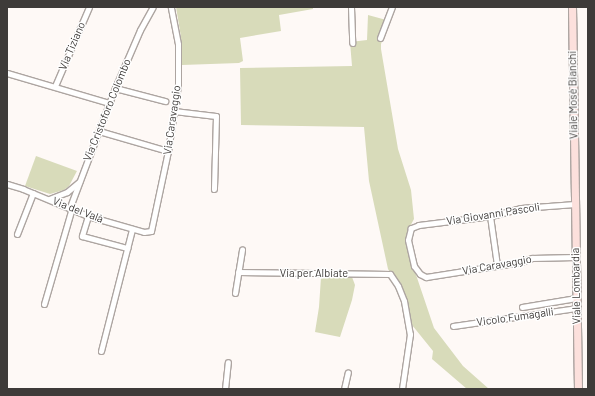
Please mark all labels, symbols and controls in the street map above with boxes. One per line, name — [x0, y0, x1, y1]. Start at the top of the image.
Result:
street label: Via Tiziano — [56, 20, 88, 72]
street label: Viale Mosè Bianchi — [566, 51, 580, 139]
street label: Via Cristoforo Colombo — [80, 57, 134, 163]
street label: Via Caravaggio — [161, 84, 183, 156]
street label: Via del Valà — [51, 194, 105, 226]
street label: Via Giovanni Pascoli — [445, 200, 541, 228]
street label: Viale Lombardia — [569, 247, 583, 325]
street label: Via Caravaggio — [461, 252, 533, 278]
street label: Via per Albiate — [280, 266, 348, 280]
street label: Vicolo Fumagalli — [476, 305, 554, 329]

